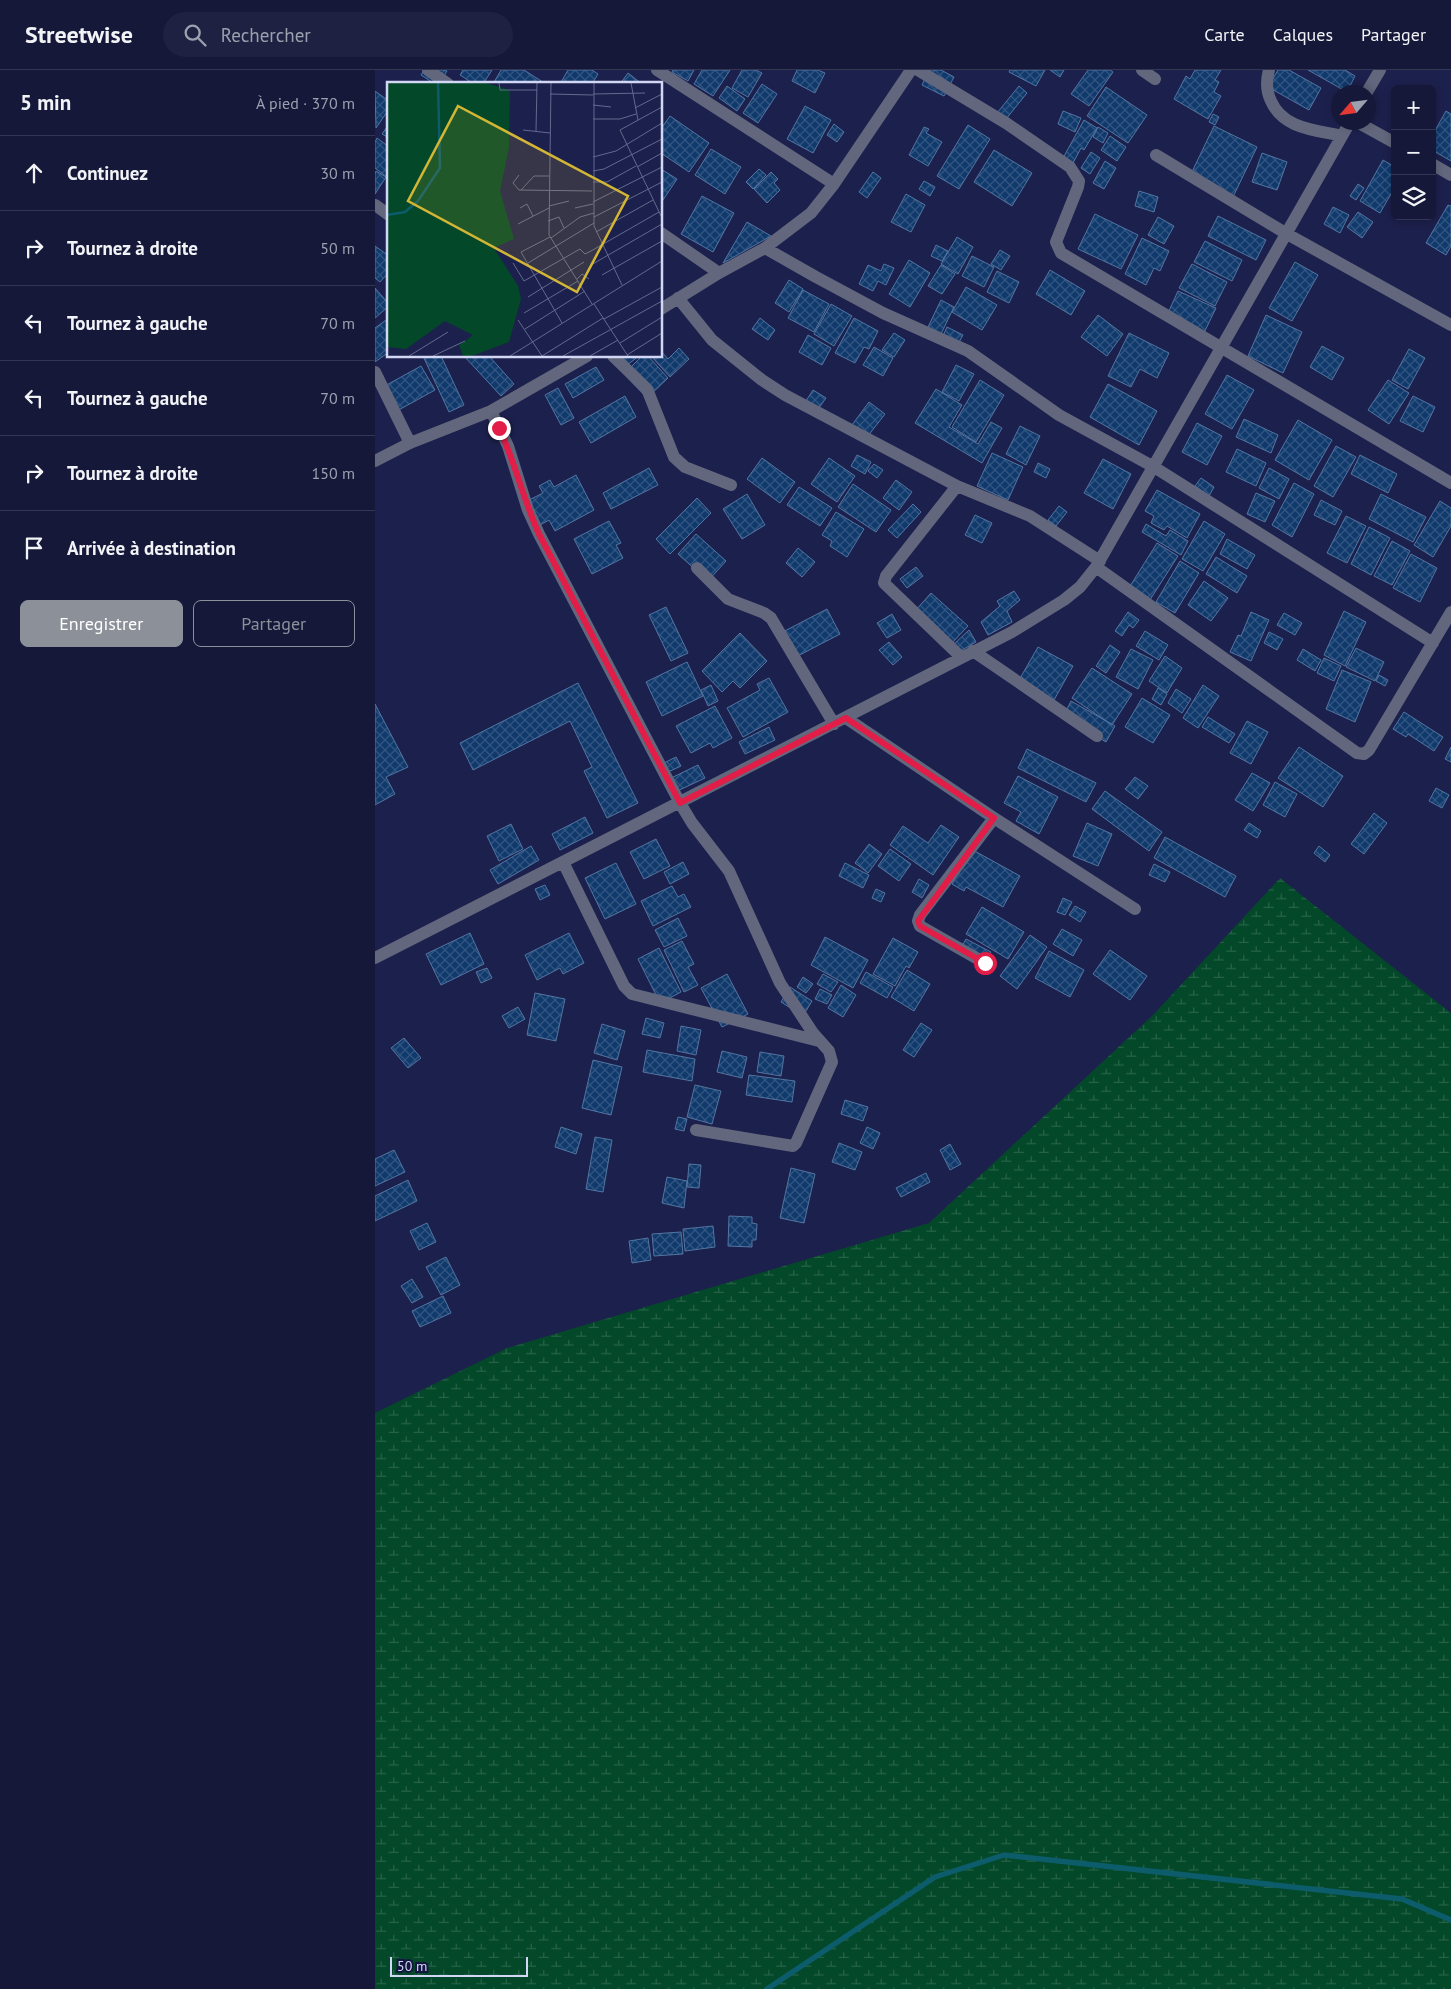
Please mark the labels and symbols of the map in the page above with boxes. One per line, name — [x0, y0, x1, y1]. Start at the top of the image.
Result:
inset map — [387, 82, 663, 358]
north arrow — [1331, 85, 1376, 130]
route end — [488, 417, 511, 440]
route start — [974, 952, 997, 975]
scale bar — [390, 1954, 527, 1977]

